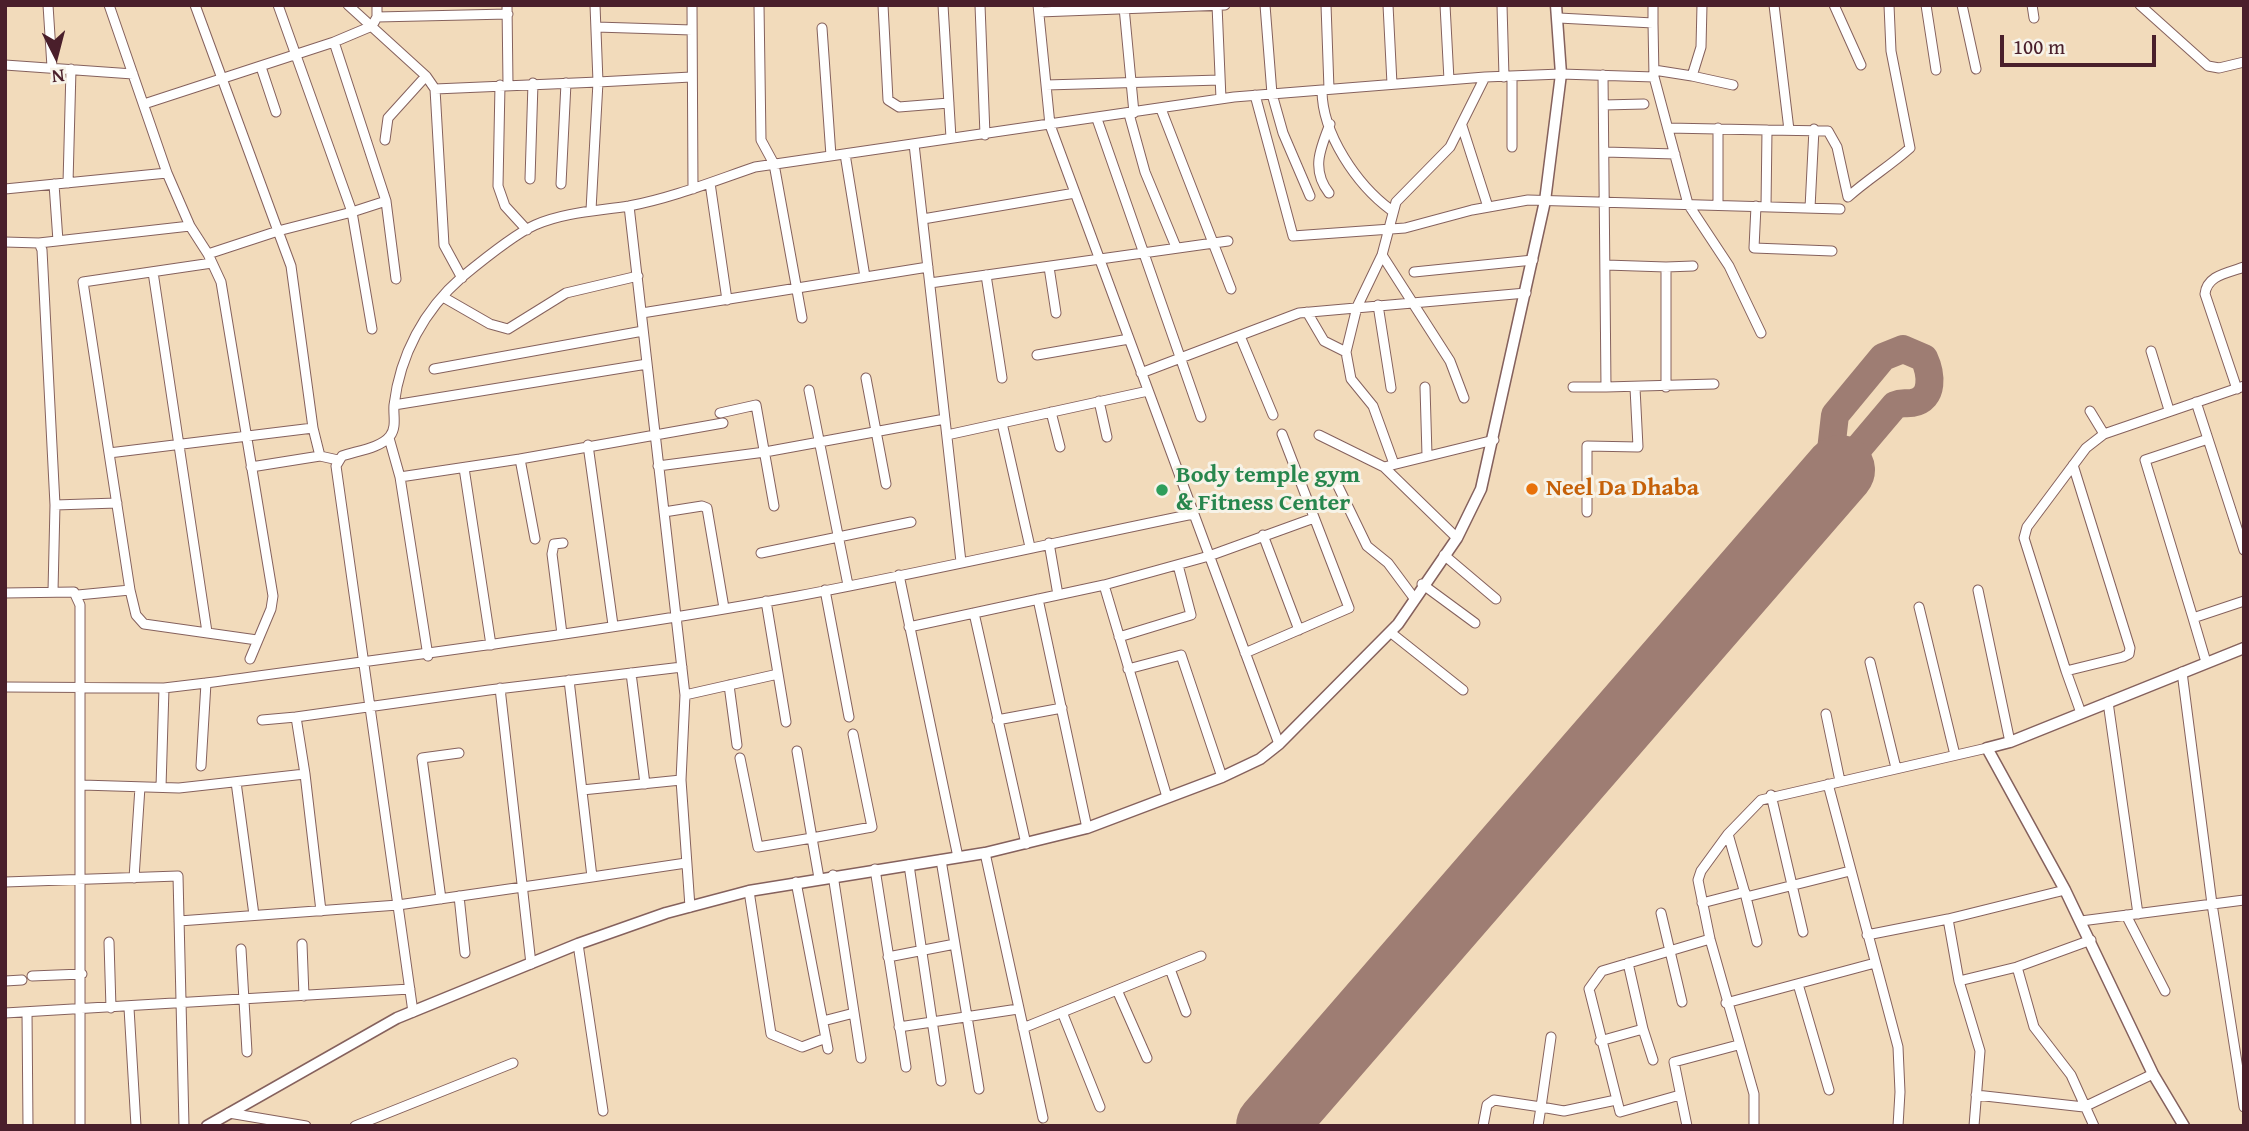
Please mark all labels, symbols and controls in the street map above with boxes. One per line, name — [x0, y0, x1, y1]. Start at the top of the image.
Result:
north arrow — [21, 21, 91, 91]
scale bar — [2004, 21, 2160, 65]
text: 100 m — [2013, 31, 2065, 62]
text: N — [50, 62, 66, 91]
place label: Body temple gym & Fitness Center — [1176, 462, 1360, 518]
place label: Neel Da Dhaba — [1546, 475, 1699, 503]
marker: Neel Da Dhaba — [1524, 481, 1540, 497]
marker: Body temple gym & Fitness Center — [1154, 482, 1170, 498]

